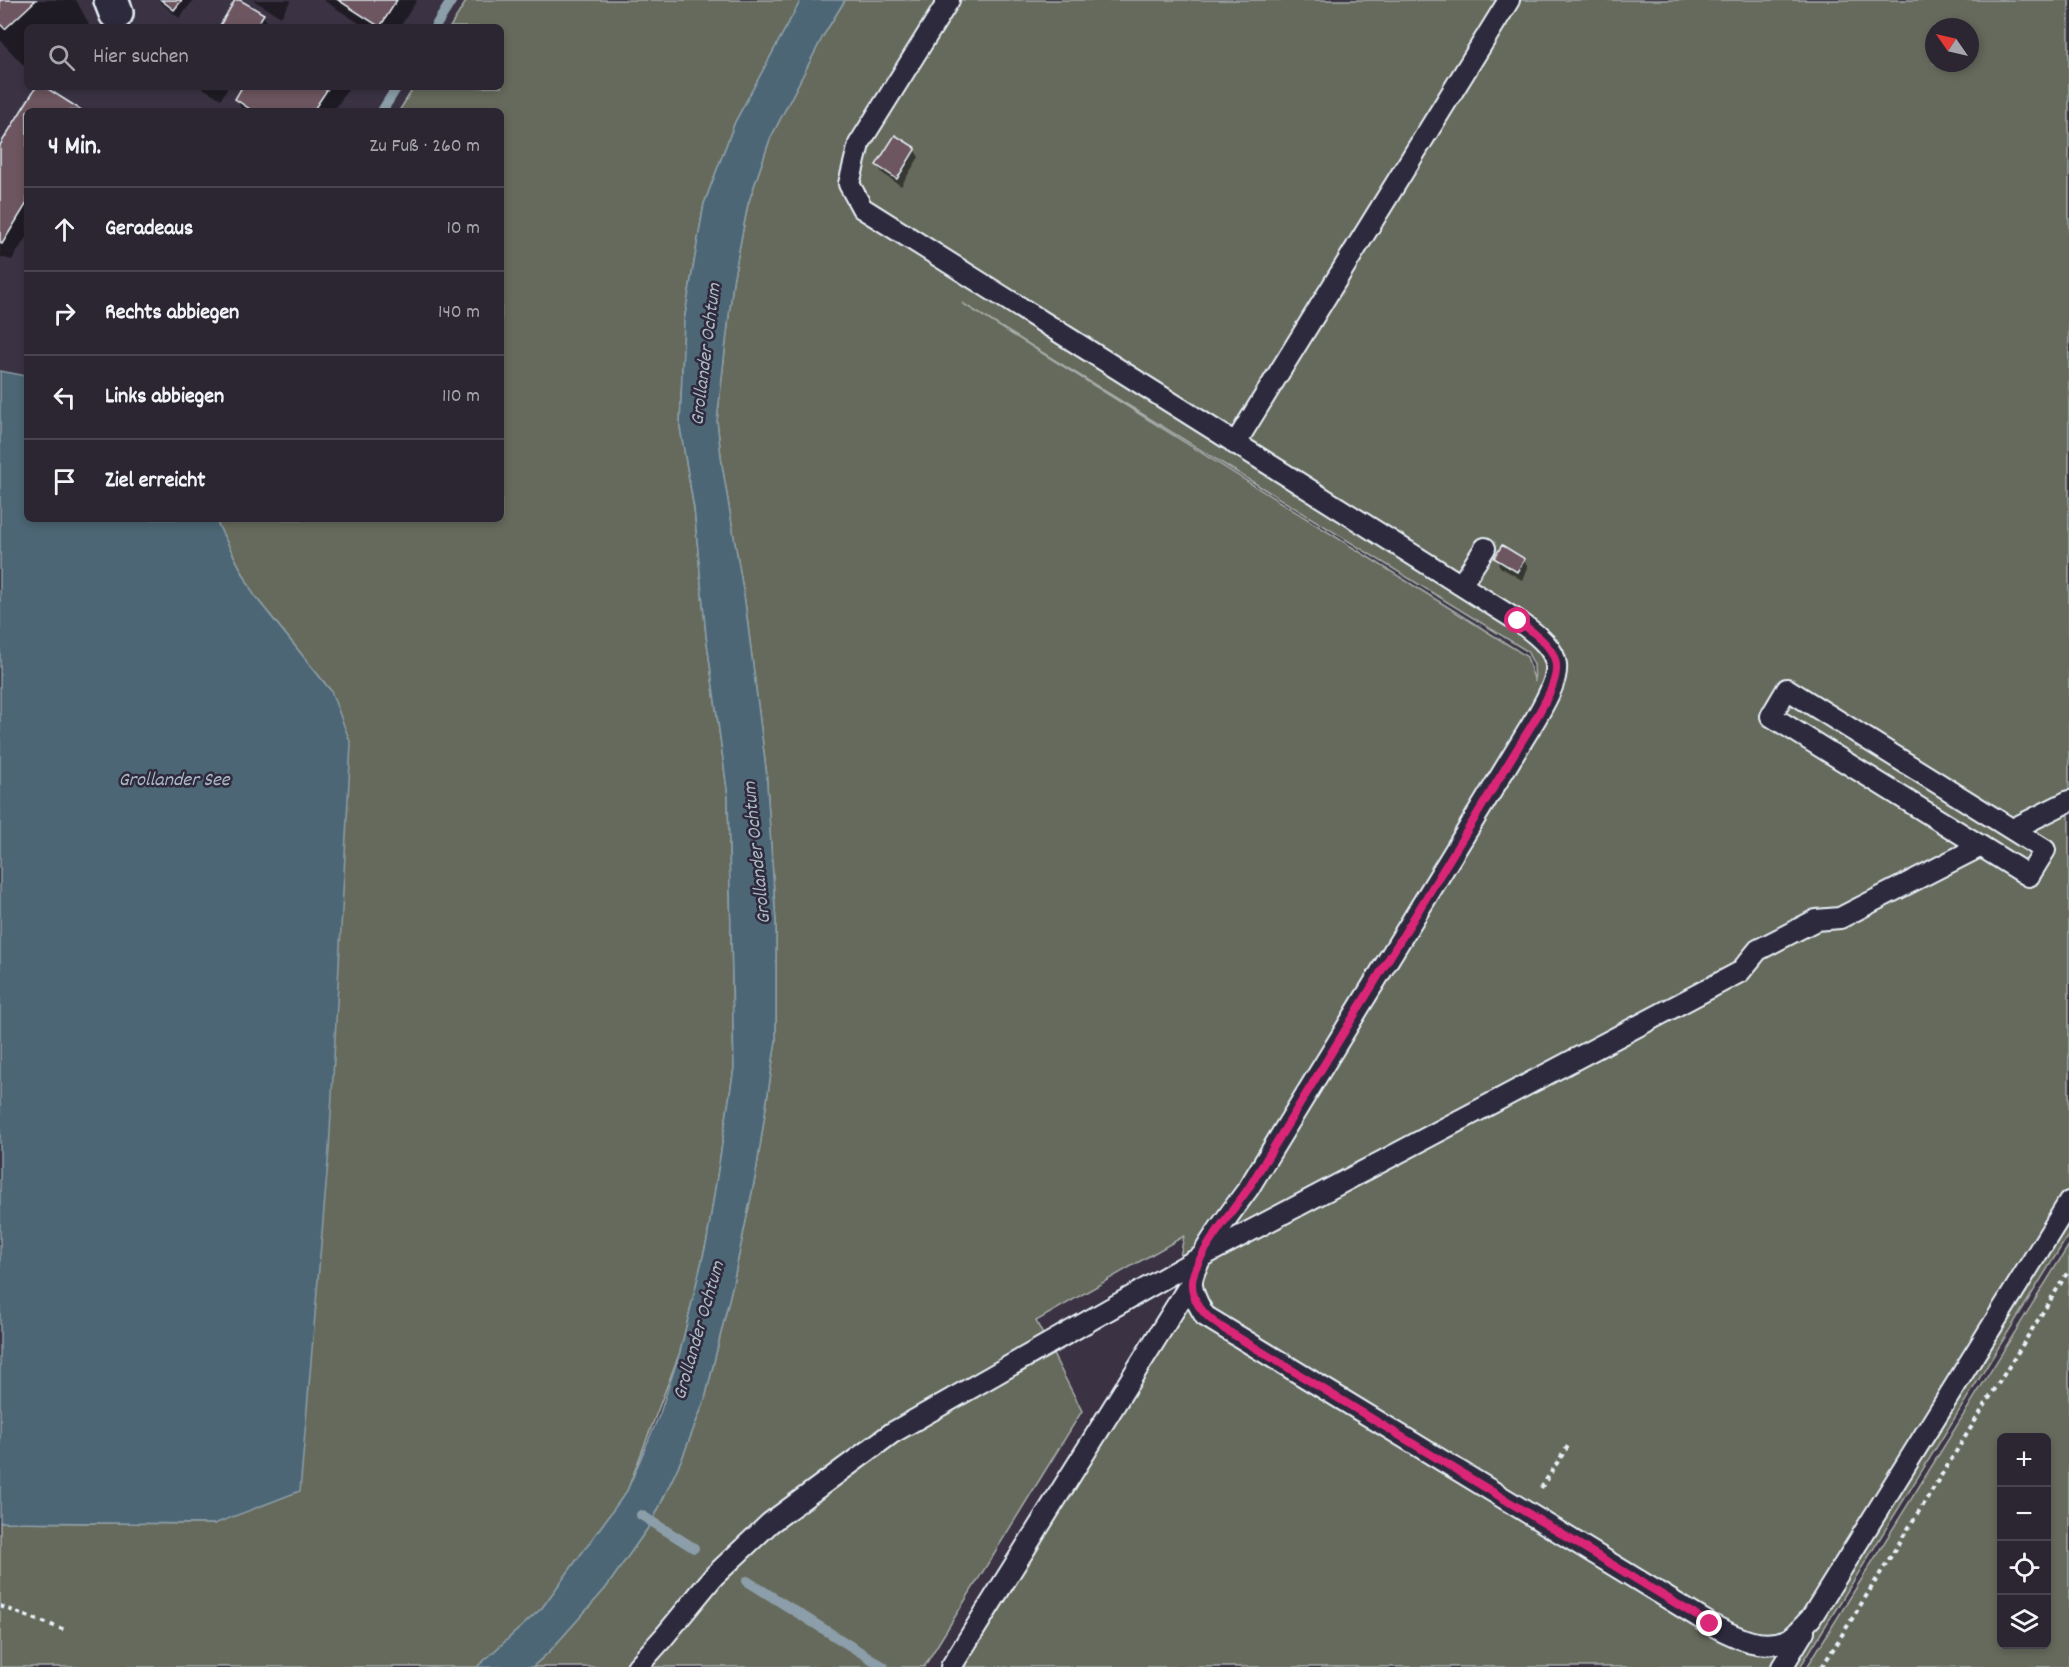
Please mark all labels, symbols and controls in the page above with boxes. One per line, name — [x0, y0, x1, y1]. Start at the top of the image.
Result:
north arrow — [1925, 18, 1979, 72]
search box — [24, 24, 504, 90]
icon: search — [45, 41, 78, 74]
text: Hier suchen — [93, 42, 189, 73]
text: 4 Min. — [48, 129, 101, 166]
text: Zu Fuß · 260 m — [369, 133, 480, 161]
icon: ahead — [48, 213, 81, 246]
text: Geradeaus — [105, 214, 193, 245]
text: 10 m — [446, 215, 480, 243]
water label: Grollander Ochtum — [684, 281, 730, 427]
icon: right — [48, 297, 81, 330]
text: Rechts abbiegen — [105, 298, 239, 329]
text: 140 m — [438, 299, 480, 327]
icon: left — [48, 381, 81, 414]
text: Links abbiegen — [105, 382, 224, 413]
text: 110 m — [442, 383, 480, 411]
icon: arrive — [48, 465, 81, 498]
text: Ziel erreicht — [105, 466, 205, 497]
route start — [1504, 607, 1530, 633]
water label: Grollander See — [118, 767, 231, 795]
water label: Grollander Ochtum — [737, 780, 779, 925]
water label: Grollander Ochtum — [667, 1258, 733, 1403]
map controls — [1997, 1433, 2051, 1649]
button: + — [1997, 1433, 2051, 1487]
button: − — [1997, 1487, 2051, 1541]
button: locate — [1997, 1541, 2051, 1595]
button: layers — [1997, 1595, 2051, 1649]
route end — [1696, 1610, 1722, 1636]

